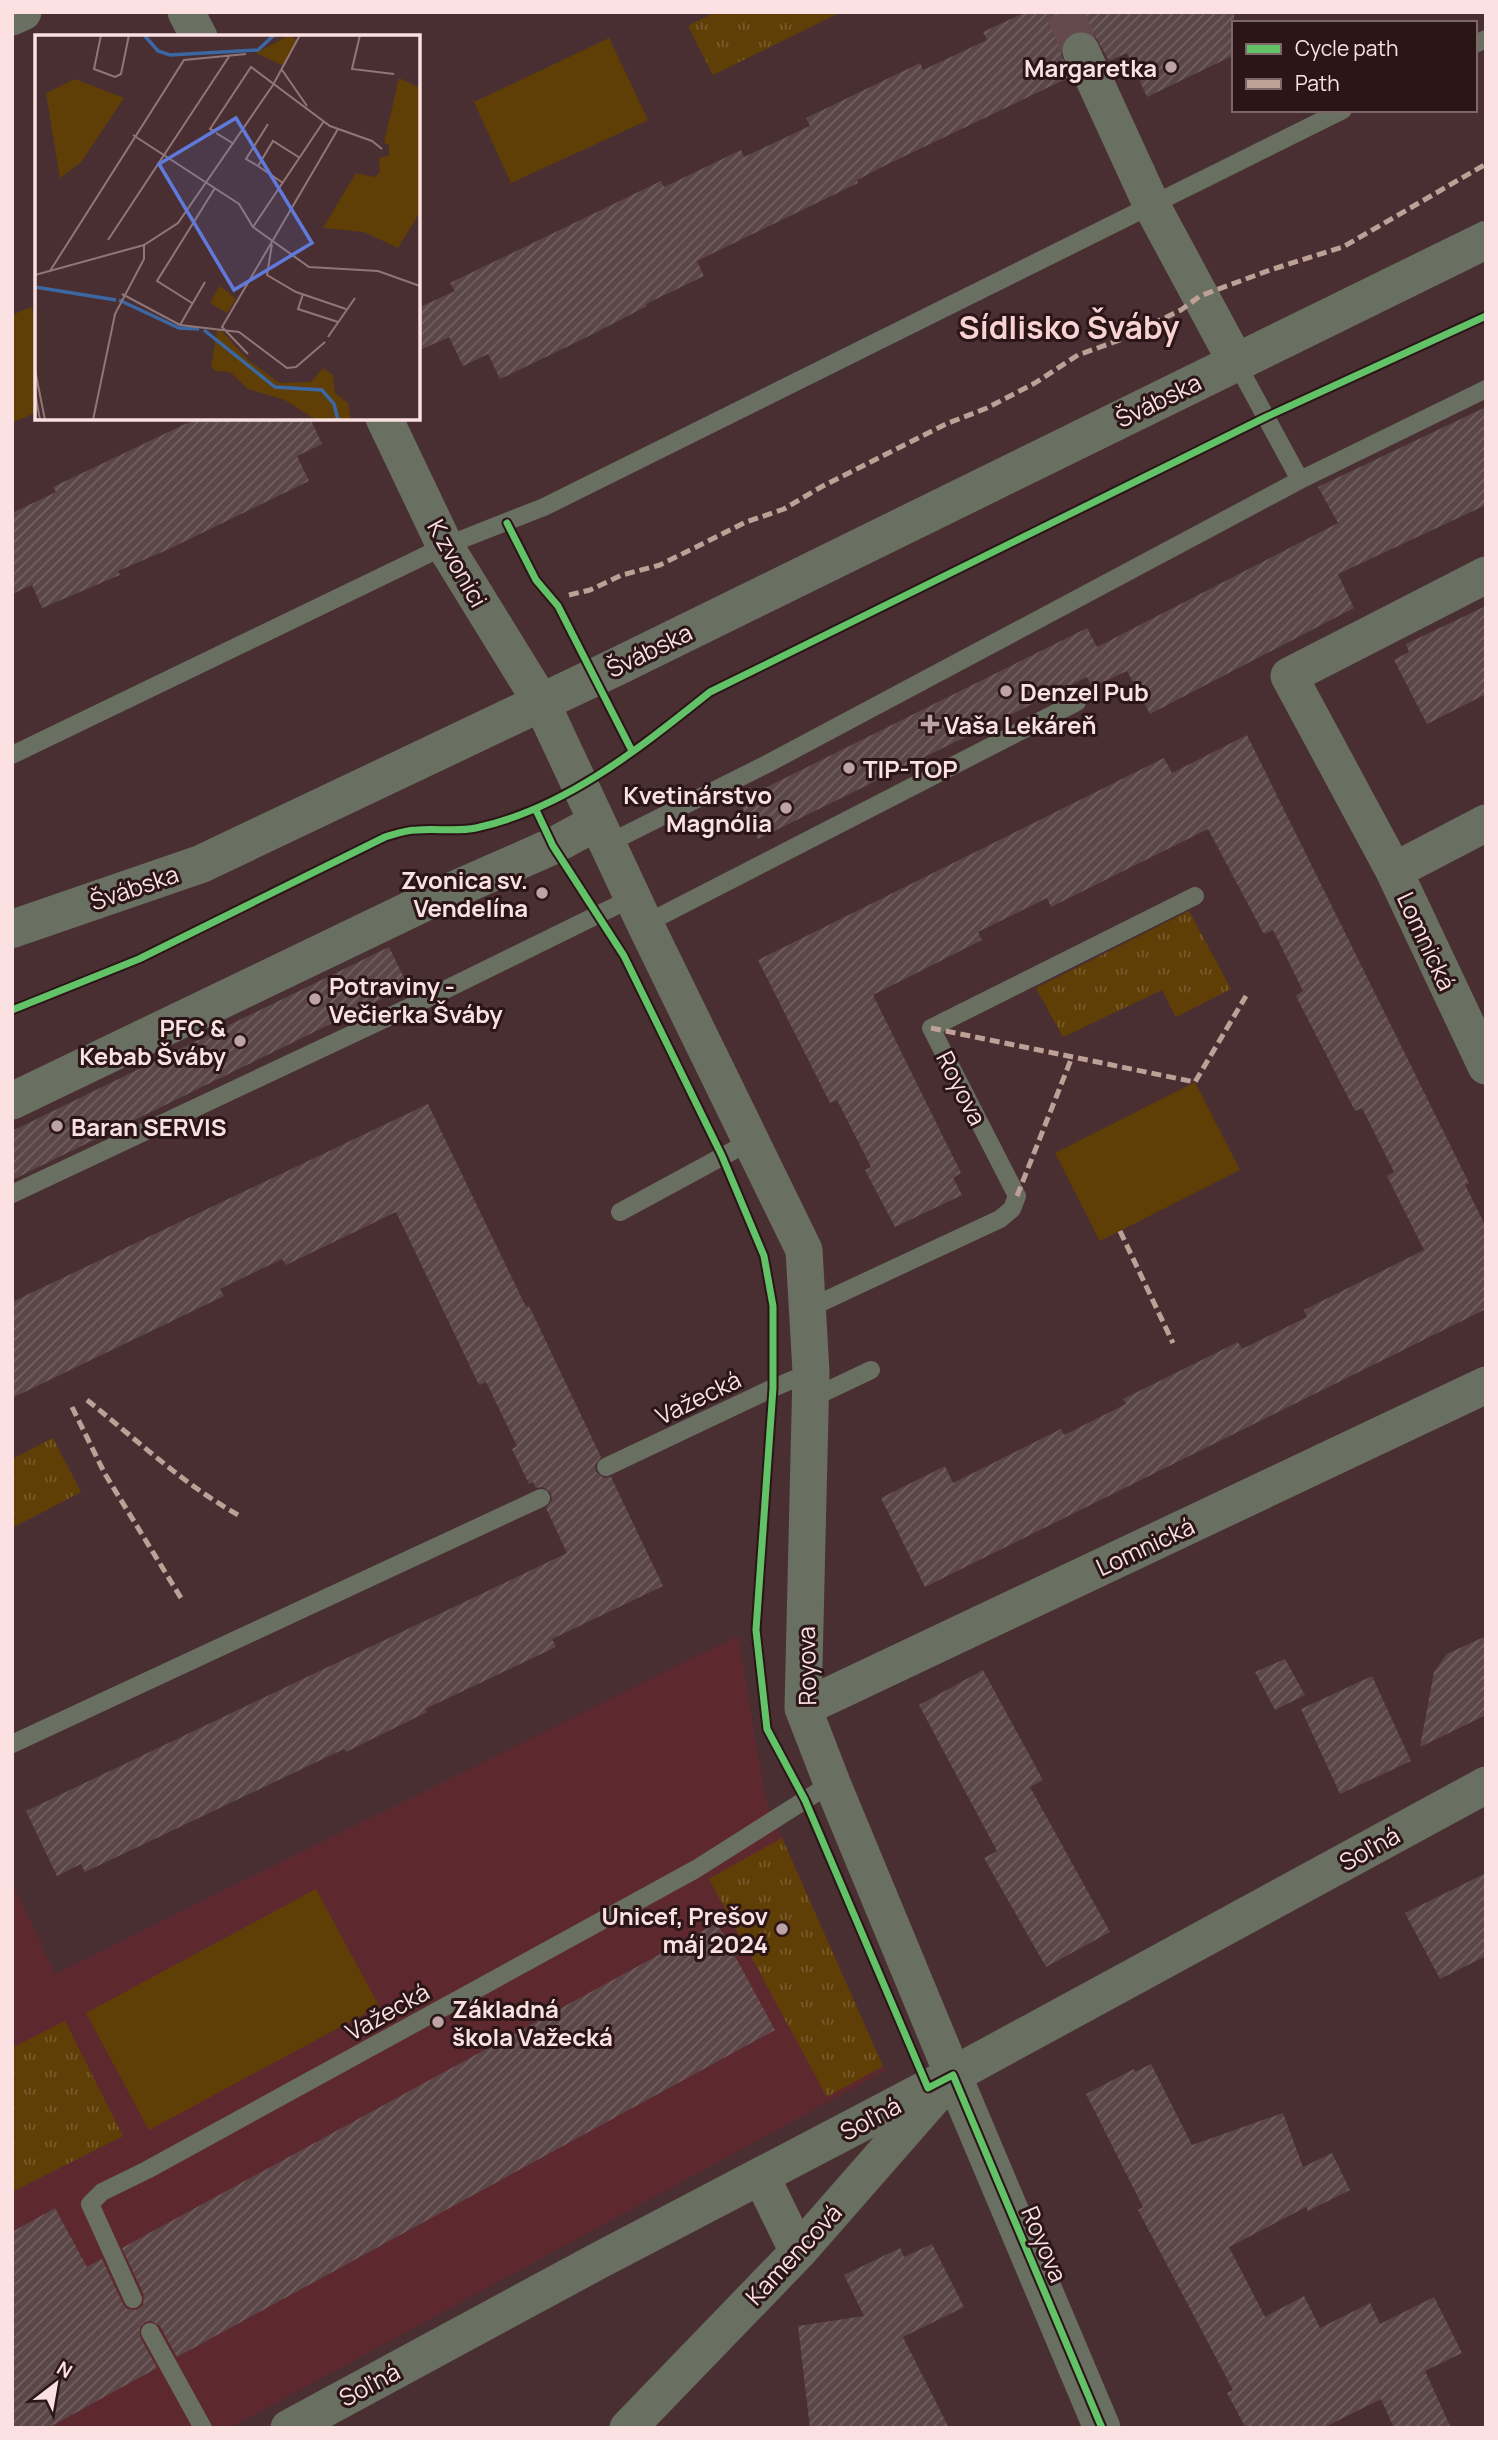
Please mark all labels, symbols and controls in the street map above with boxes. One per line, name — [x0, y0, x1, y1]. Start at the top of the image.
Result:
legend — [1232, 21, 1477, 112]
text: Cycle path — [1295, 34, 1398, 62]
inset map — [35, 35, 420, 420]
place label: Margaretka — [1024, 51, 1157, 84]
marker: Margaretka — [1163, 59, 1179, 75]
text: Path — [1295, 69, 1340, 97]
district label: Sídlisko Šváby — [959, 305, 1179, 349]
street label: Švábska — [1110, 365, 1206, 435]
street label: K zvonici — [420, 513, 496, 613]
street label: Švábska — [601, 615, 697, 685]
place label: Denzel Pub — [1020, 675, 1149, 708]
marker: Denzel Pub — [998, 683, 1014, 699]
place label: Vaša Lekáreň — [944, 708, 1097, 741]
marker: Vaša Lekáreň — [922, 716, 938, 732]
place label: TIP-TOP — [863, 752, 958, 785]
marker: TIP-TOP — [841, 760, 857, 776]
place label: Kvetinárstvo Magnólia — [623, 778, 772, 839]
marker: Kvetinárstvo Magnólia — [778, 800, 794, 816]
street label: Švábska — [85, 856, 183, 918]
place label: Zvonica sv. Vendelína — [401, 863, 528, 924]
marker: Zvonica sv. Vendelína — [534, 885, 550, 901]
street label: Lomnická — [1390, 886, 1464, 996]
place label: Potraviny - Večierka Šváby — [329, 969, 503, 1030]
marker: Potraviny - Večierka Šváby — [307, 991, 323, 1007]
place label: PFC & Kebab Šváby — [79, 1011, 227, 1072]
marker: PFC & Kebab Šváby — [232, 1033, 248, 1049]
street label: Royova — [929, 1045, 995, 1131]
place label: Baran SERVIS — [71, 1110, 226, 1143]
marker: Baran SERVIS — [49, 1118, 65, 1134]
street label: Važecká — [650, 1362, 746, 1432]
street label: Lomnická — [1090, 1509, 1200, 1583]
street label: Royova — [789, 1626, 823, 1706]
street label: Soľná — [1333, 1818, 1405, 1878]
place label: Unicef, Prešov máj 2024 — [601, 1899, 768, 1960]
marker: Unicef, Prešov máj 2024 — [774, 1921, 790, 1937]
street label: Važecká — [339, 1974, 435, 2048]
place label: Základná škola Važecká — [452, 1992, 613, 2053]
marker: Základná škola Važecká — [430, 2014, 446, 2030]
street label: Soľná — [834, 2088, 906, 2148]
street label: Kamencová — [738, 2196, 848, 2312]
street label: Royova — [1014, 2201, 1076, 2287]
north arrow — [21, 2349, 91, 2419]
street label: Soľná — [333, 2354, 405, 2414]
text: N — [52, 2355, 77, 2384]

